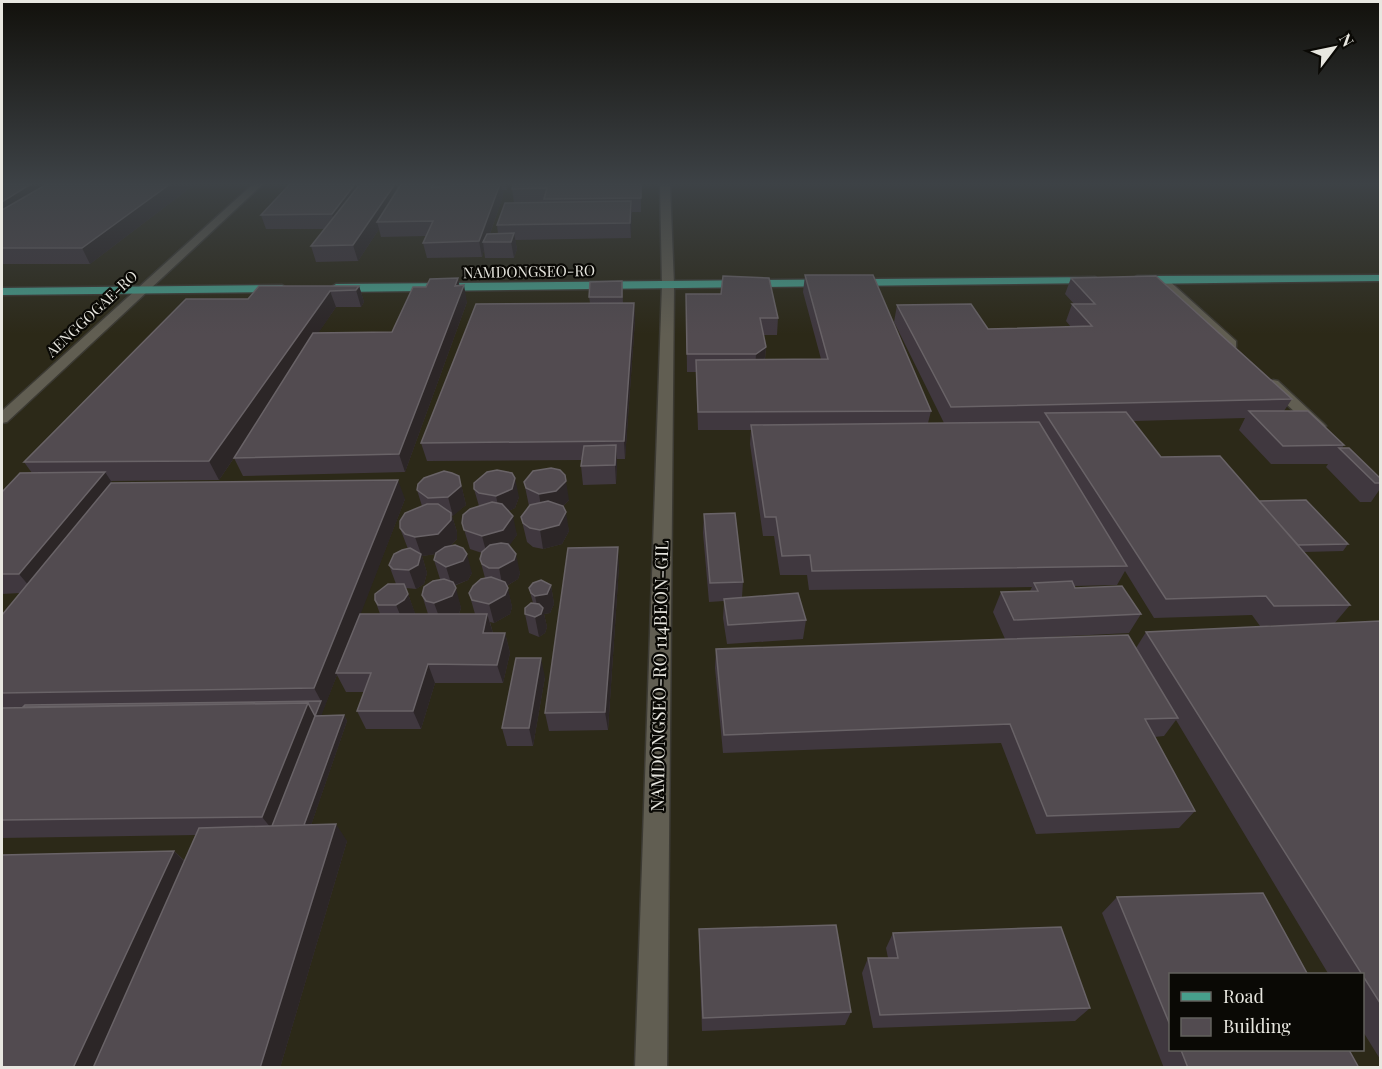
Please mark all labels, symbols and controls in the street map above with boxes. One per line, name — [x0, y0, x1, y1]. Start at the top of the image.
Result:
north arrow — [1304, 18, 1364, 78]
text: N — [1335, 29, 1359, 51]
street label: NAMDONGSEO-RO — [463, 260, 595, 282]
street label: AENGGOGAE-RO — [41, 266, 141, 362]
street label: NAMDONGSEO-RO 114BEON-GIL — [645, 540, 673, 812]
legend — [1169, 973, 1364, 1051]
text: Road — [1223, 984, 1264, 1008]
text: Building — [1223, 1014, 1291, 1038]

